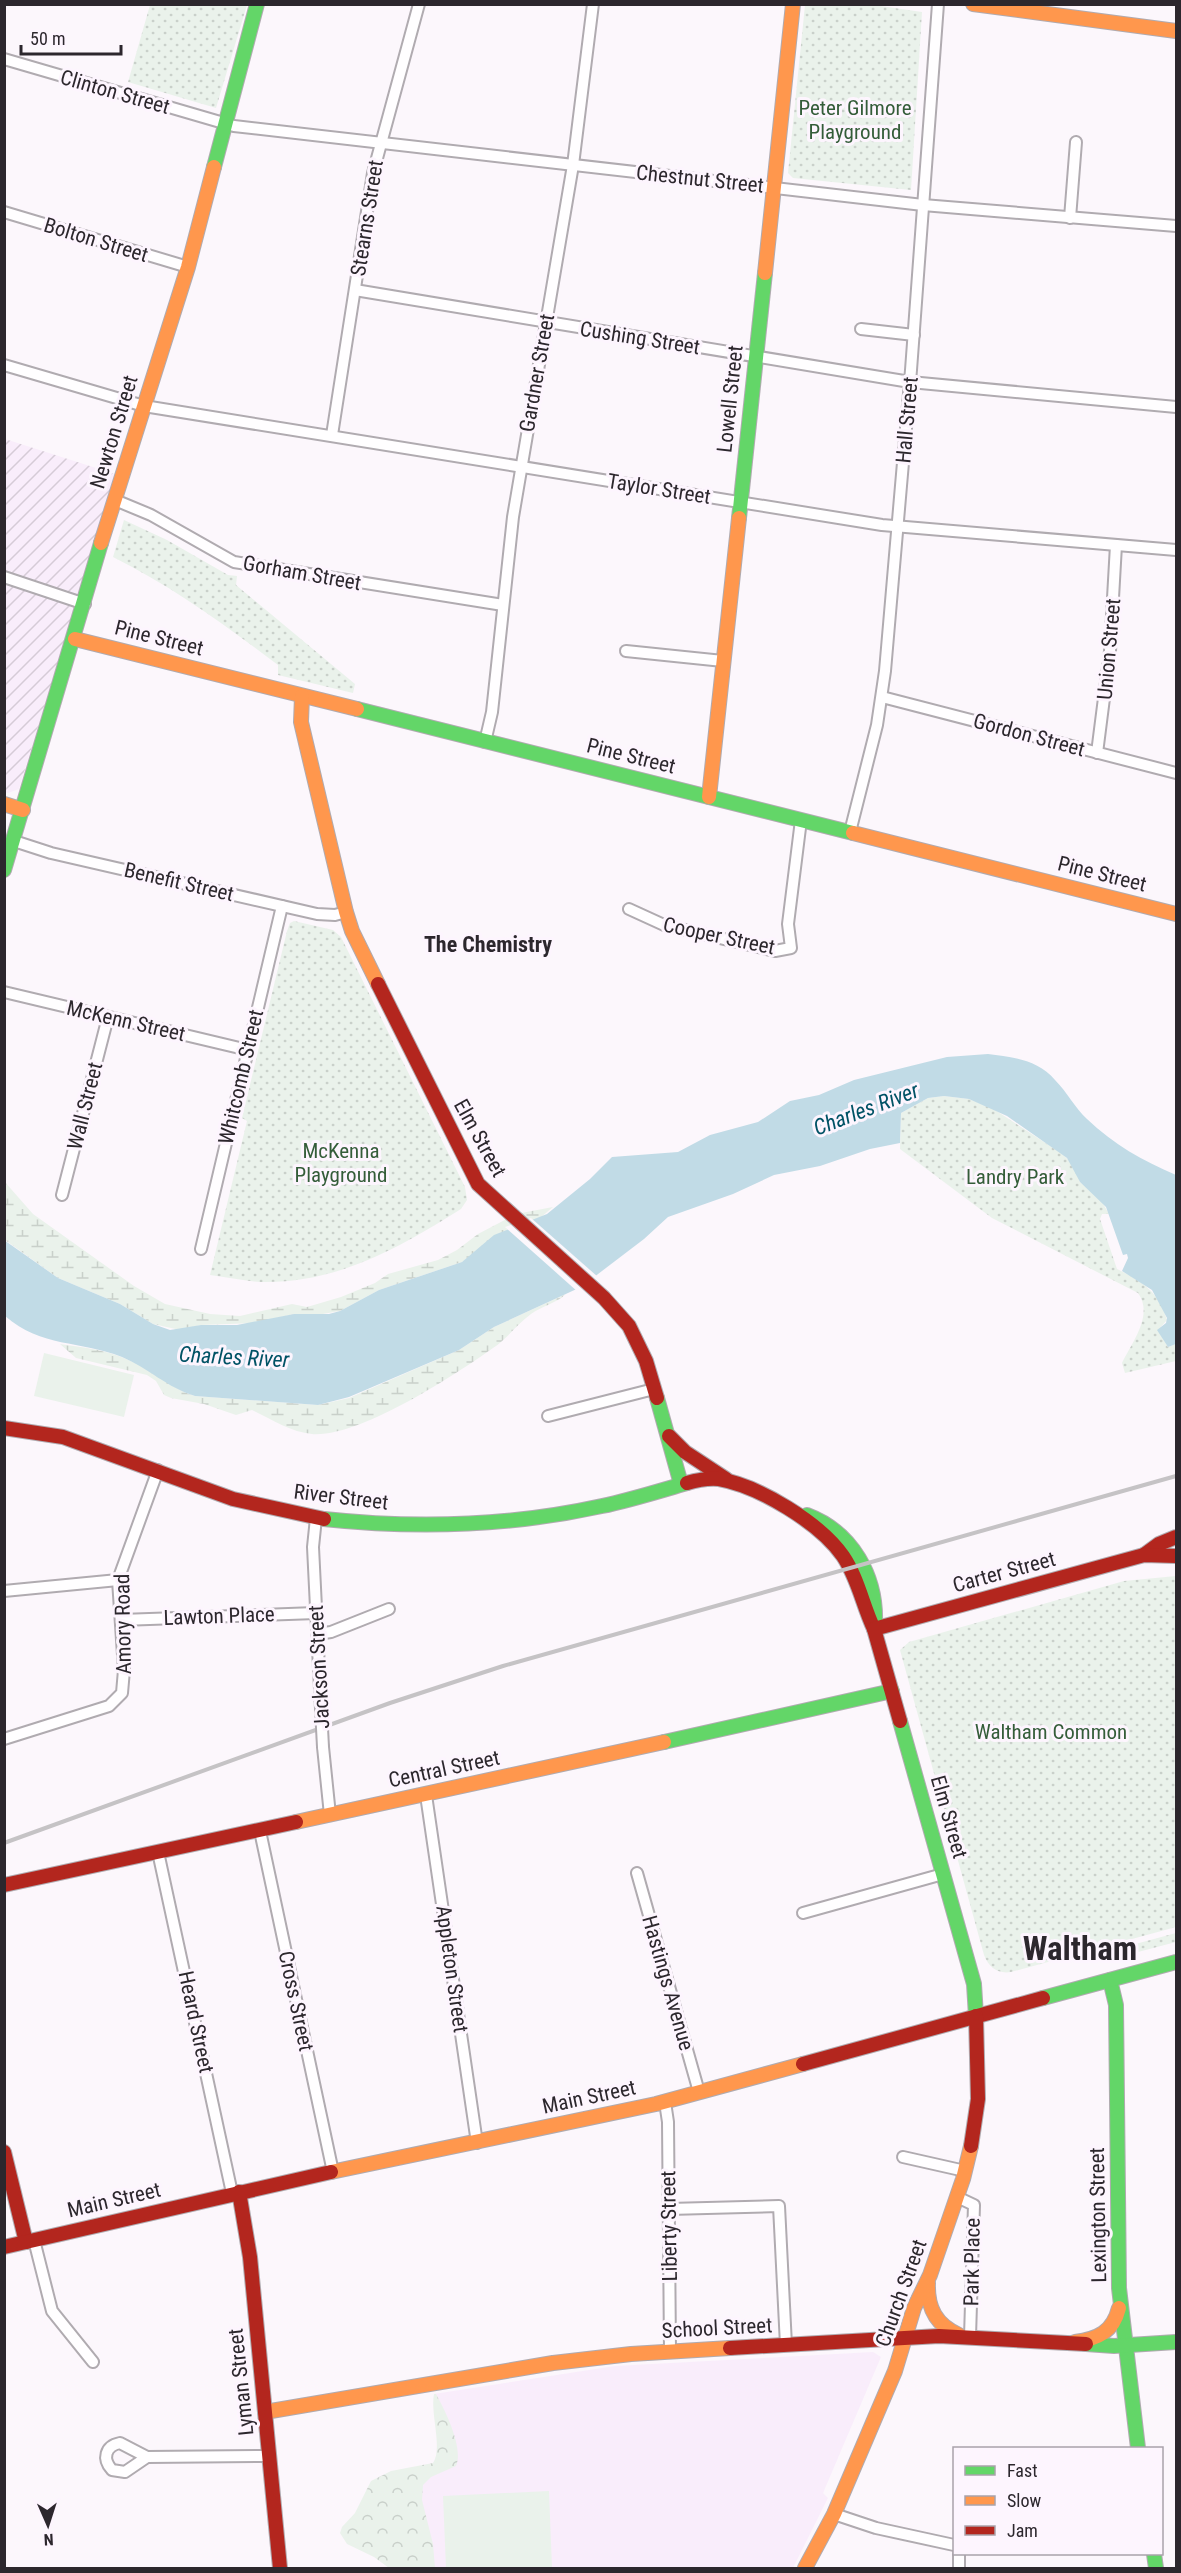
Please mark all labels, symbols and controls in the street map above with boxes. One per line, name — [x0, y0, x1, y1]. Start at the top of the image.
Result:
scale bar — [21, 18, 122, 56]
text: 50 m — [30, 28, 65, 49]
street label: Clinton Street — [58, 65, 172, 119]
park label: Peter Gilmore Playground — [798, 96, 912, 144]
street label: Stearns Street — [346, 158, 388, 278]
street label: Chestnut Street — [635, 160, 765, 198]
street label: Bolton Street — [41, 213, 151, 267]
street label: Gardner Street — [515, 312, 559, 434]
street label: Cushing Street — [578, 317, 702, 359]
street label: Lowell Street — [712, 344, 748, 454]
street label: Newton Street — [85, 372, 143, 492]
street label: Hall Street — [891, 376, 923, 464]
street label: Taylor Street — [606, 469, 712, 509]
street label: Gorham Street — [241, 551, 363, 595]
street label: Union Street — [1093, 597, 1125, 701]
street label: Pine Street — [112, 615, 206, 661]
street label: Gordon Street — [971, 709, 1087, 761]
street label: Pine Street — [584, 733, 678, 779]
street label: Pine Street — [1055, 851, 1149, 897]
street label: Benefit Street — [122, 858, 236, 906]
street label: Cooper Street — [661, 912, 777, 960]
district label: The Chemistry — [424, 932, 552, 957]
street label: McKenn Street — [64, 996, 188, 1046]
street label: Whitcomb Street — [214, 1007, 268, 1147]
street label: Wall Street — [63, 1060, 107, 1152]
water label: Charles River — [810, 1077, 923, 1140]
street label: Elm Street — [449, 1095, 511, 1181]
park label: McKenna Playground — [295, 1139, 387, 1187]
park label: Landry Park — [966, 1165, 1065, 1189]
water label: Charles River — [178, 1342, 290, 1372]
street label: River Street — [292, 1479, 390, 1515]
street label: Carter Street — [950, 1547, 1058, 1597]
street label: Amory Road — [110, 1573, 136, 1675]
street label: Lawton Place — [163, 1602, 275, 1630]
street label: Jackson Street — [304, 1605, 334, 1729]
park label: Waltham Common — [975, 1720, 1127, 1744]
street label: Central Street — [386, 1746, 502, 1792]
street label: Elm Street — [926, 1773, 972, 1861]
street label: Appleton Street — [431, 1904, 473, 2034]
street label: Hastings Avenue — [637, 1913, 699, 2053]
district label: Waltham — [1023, 1929, 1137, 1968]
street label: Cross Street — [274, 1949, 318, 2053]
street label: Heard Street — [173, 1969, 219, 2075]
street label: Main Street — [540, 2075, 638, 2119]
street label: Lexington Street — [1085, 2147, 1111, 2283]
street label: Liberty Street — [656, 2170, 682, 2282]
street label: Main Street — [65, 2178, 163, 2222]
street label: Park Place — [959, 2217, 985, 2306]
street label: Church Street — [871, 2236, 931, 2350]
street label: School Street — [661, 2313, 773, 2343]
street label: Lyman Street — [223, 2327, 259, 2437]
legend — [953, 2447, 1163, 2555]
text: Fast — [1007, 2460, 1038, 2481]
text: Slow — [1007, 2490, 1042, 2511]
north arrow — [18, 2495, 78, 2555]
text: Jam — [1007, 2520, 1038, 2541]
text: N — [43, 2530, 54, 2549]

